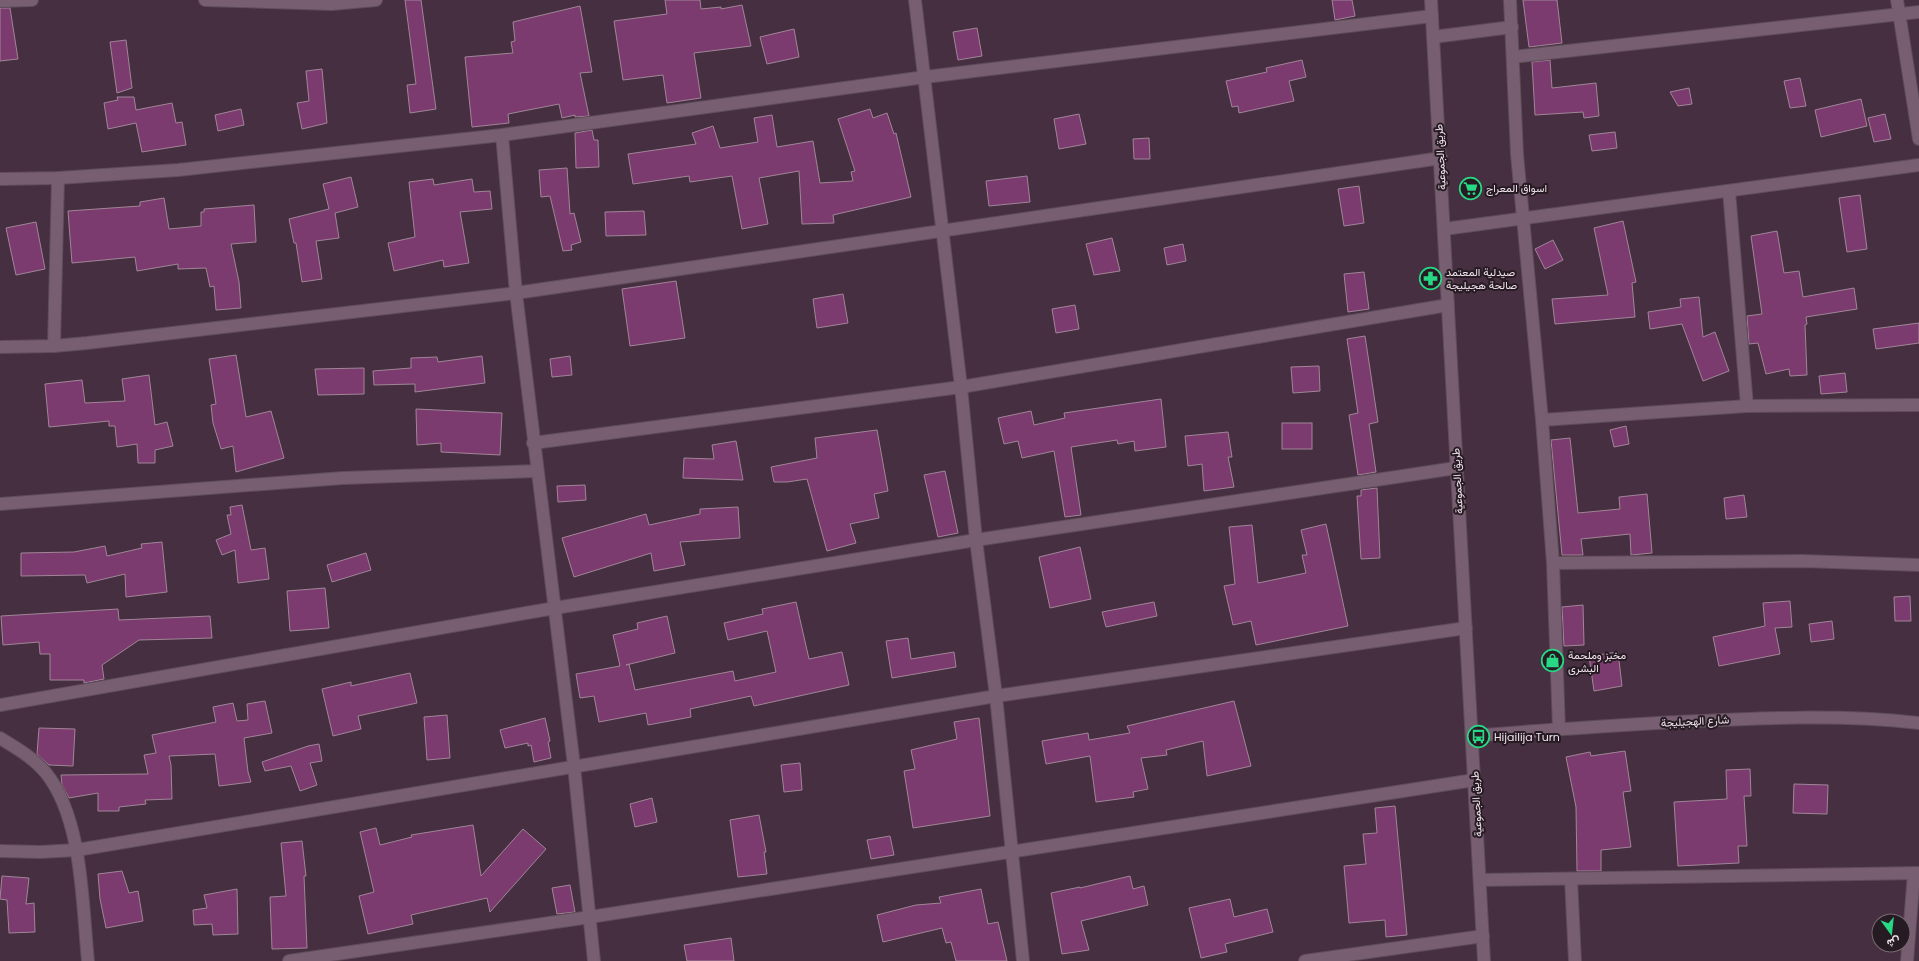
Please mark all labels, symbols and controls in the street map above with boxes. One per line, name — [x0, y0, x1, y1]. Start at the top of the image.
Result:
street label: طريق الجموعية — [1430, 124, 1450, 190]
supermarket icon: اسواق المعراج — [1457, 175, 1483, 201]
place label: اسواق المعراج — [1486, 180, 1547, 196]
place label: صيدلية المعتمد صالحة هجيليجة — [1446, 264, 1517, 293]
pharmacy icon: صيدلية المعتمد صالحة هجيليجة — [1418, 265, 1444, 291]
street label: طريق الجموعية — [1447, 448, 1467, 514]
place label: مخبز وملحمة البشرى — [1568, 647, 1626, 676]
shop icon: مخبز وملحمة البشرى — [1540, 648, 1566, 674]
street label: شارع الهجيليجة — [1660, 711, 1730, 731]
bus stop icon: Hijailija Turn — [1465, 724, 1491, 750]
place label: Hijailija Turn — [1494, 729, 1560, 745]
street label: طريق الجموعية — [1466, 771, 1486, 837]
north arrow — [1871, 913, 1911, 953]
text: ش — [1885, 933, 1902, 952]

